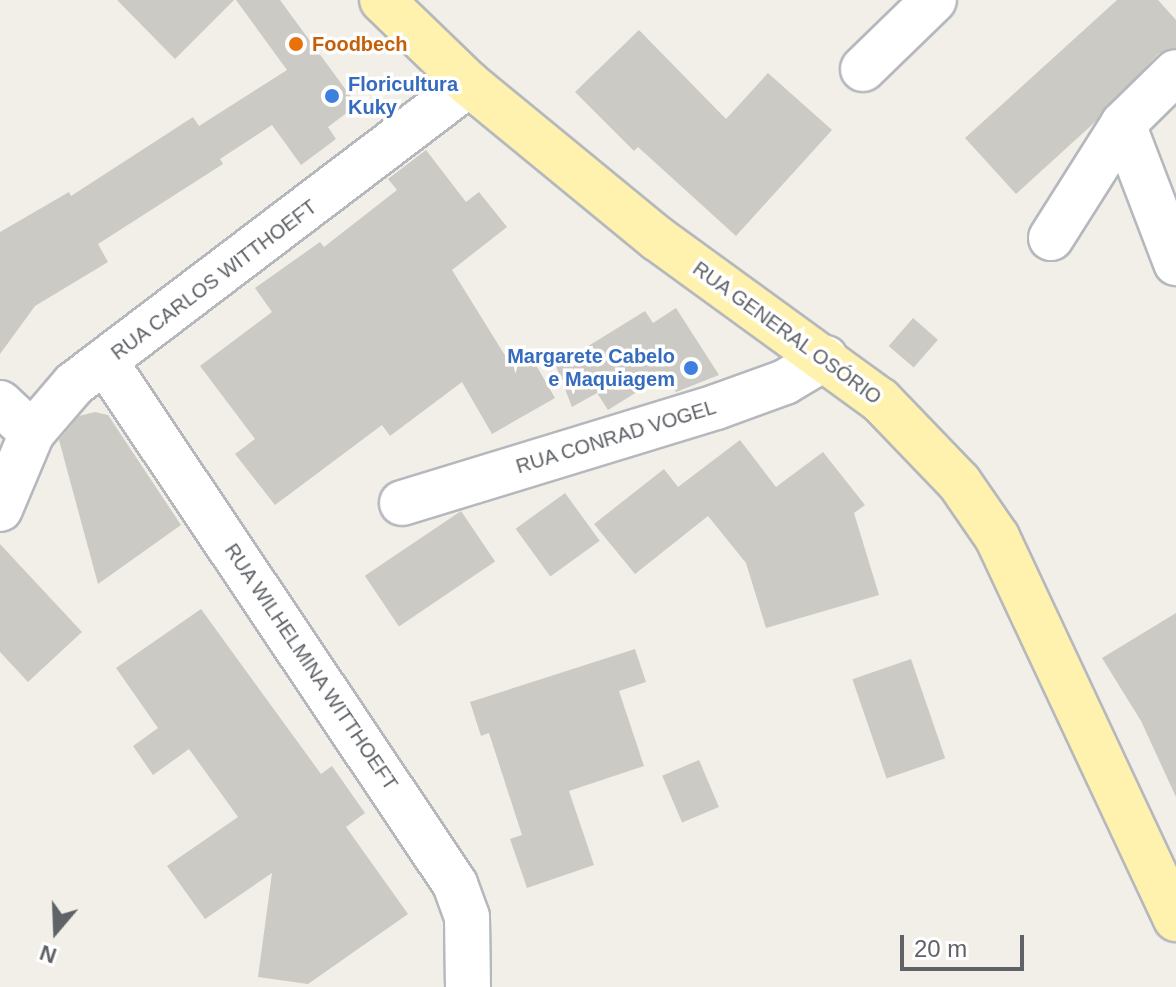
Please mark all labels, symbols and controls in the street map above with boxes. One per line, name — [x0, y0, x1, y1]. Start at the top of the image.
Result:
place label: Foodbech — [312, 32, 408, 56]
marker: Foodbech — [287, 35, 305, 53]
place label: Floricultura Kuky — [348, 72, 458, 119]
marker: Floricultura Kuky — [323, 87, 341, 105]
street label: RUA CARLOS WITTHOEFT — [106, 195, 322, 365]
street label: RUA GENERAL OSÓRIO — [687, 256, 887, 410]
place label: Margarete Cabelo e Maquiagem — [507, 344, 675, 391]
marker: Margarete Cabelo e Maquiagem — [682, 359, 700, 377]
street label: RUA CONRAD VOGEL — [513, 395, 719, 479]
street label: RUA WILHELMINA WITTHOEFT — [219, 538, 403, 796]
north arrow — [16, 891, 96, 971]
scale bar — [904, 919, 1028, 969]
text: 20 m — [914, 935, 967, 962]
text: N — [36, 940, 60, 969]

